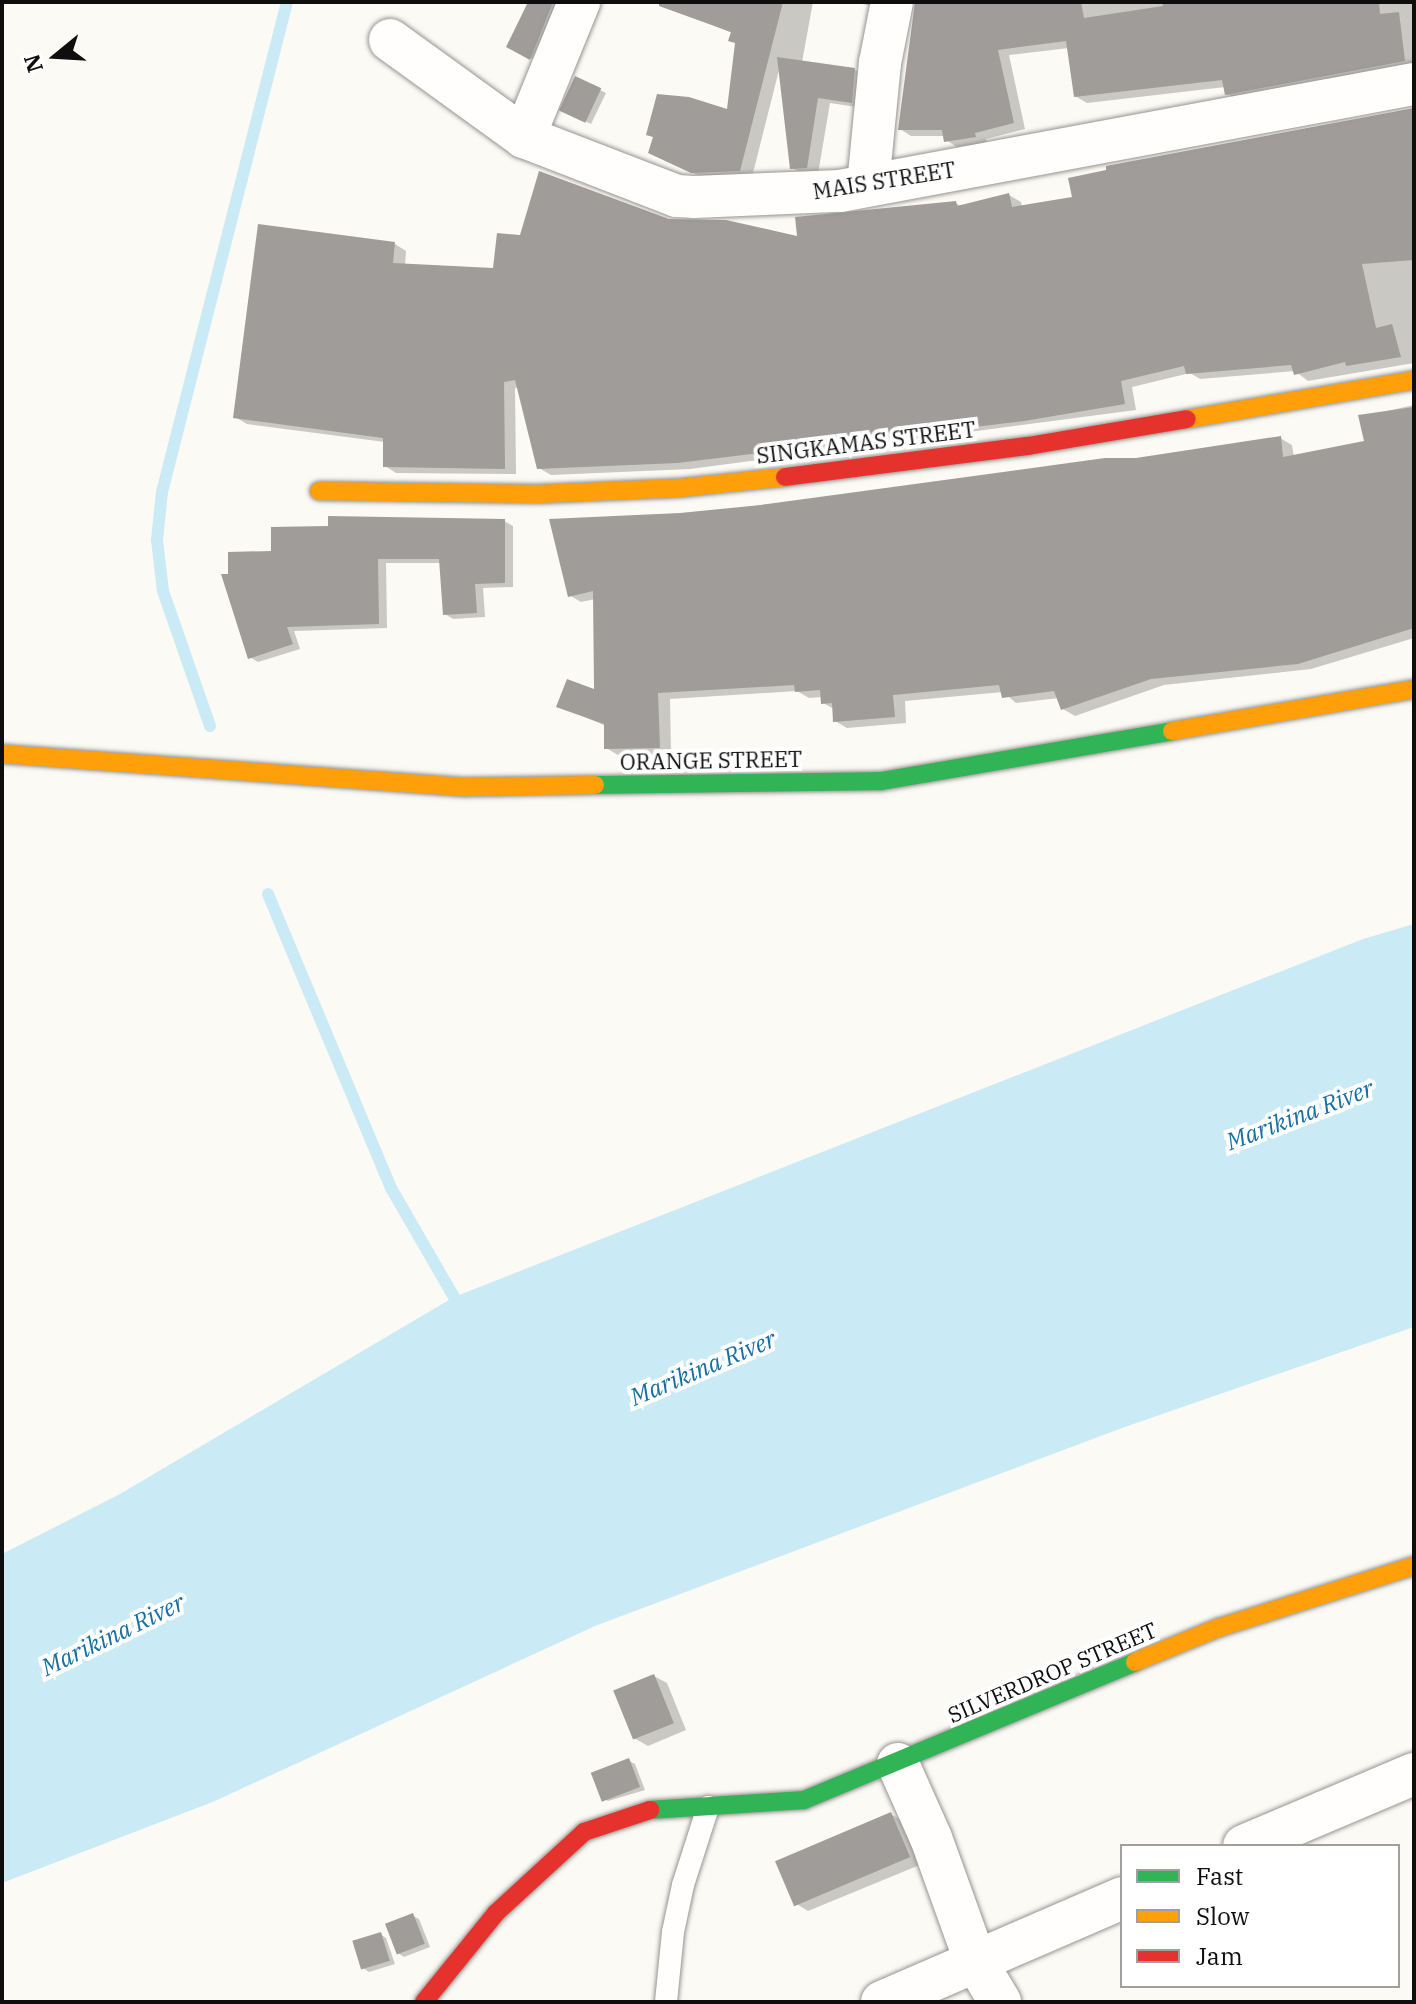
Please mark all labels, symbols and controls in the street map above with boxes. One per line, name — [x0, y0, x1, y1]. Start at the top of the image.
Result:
north arrow — [16, 16, 96, 96]
text: N — [16, 51, 49, 76]
street label: MAIS STREET — [811, 156, 957, 204]
street label: SINGKAMAS STREET — [755, 415, 977, 469]
street label: ORANGE STREET — [620, 745, 802, 775]
water label: Marikina River — [1222, 1074, 1378, 1156]
water label: Marikina River — [626, 1324, 780, 1412]
water label: Marikina River — [37, 1588, 189, 1682]
street label: SILVERDROP STREET — [943, 1616, 1161, 1728]
legend — [1120, 1844, 1400, 1988]
text: Fast — [1196, 1860, 1243, 1892]
text: Slow — [1196, 1900, 1249, 1932]
text: Jam — [1196, 1940, 1243, 1972]

